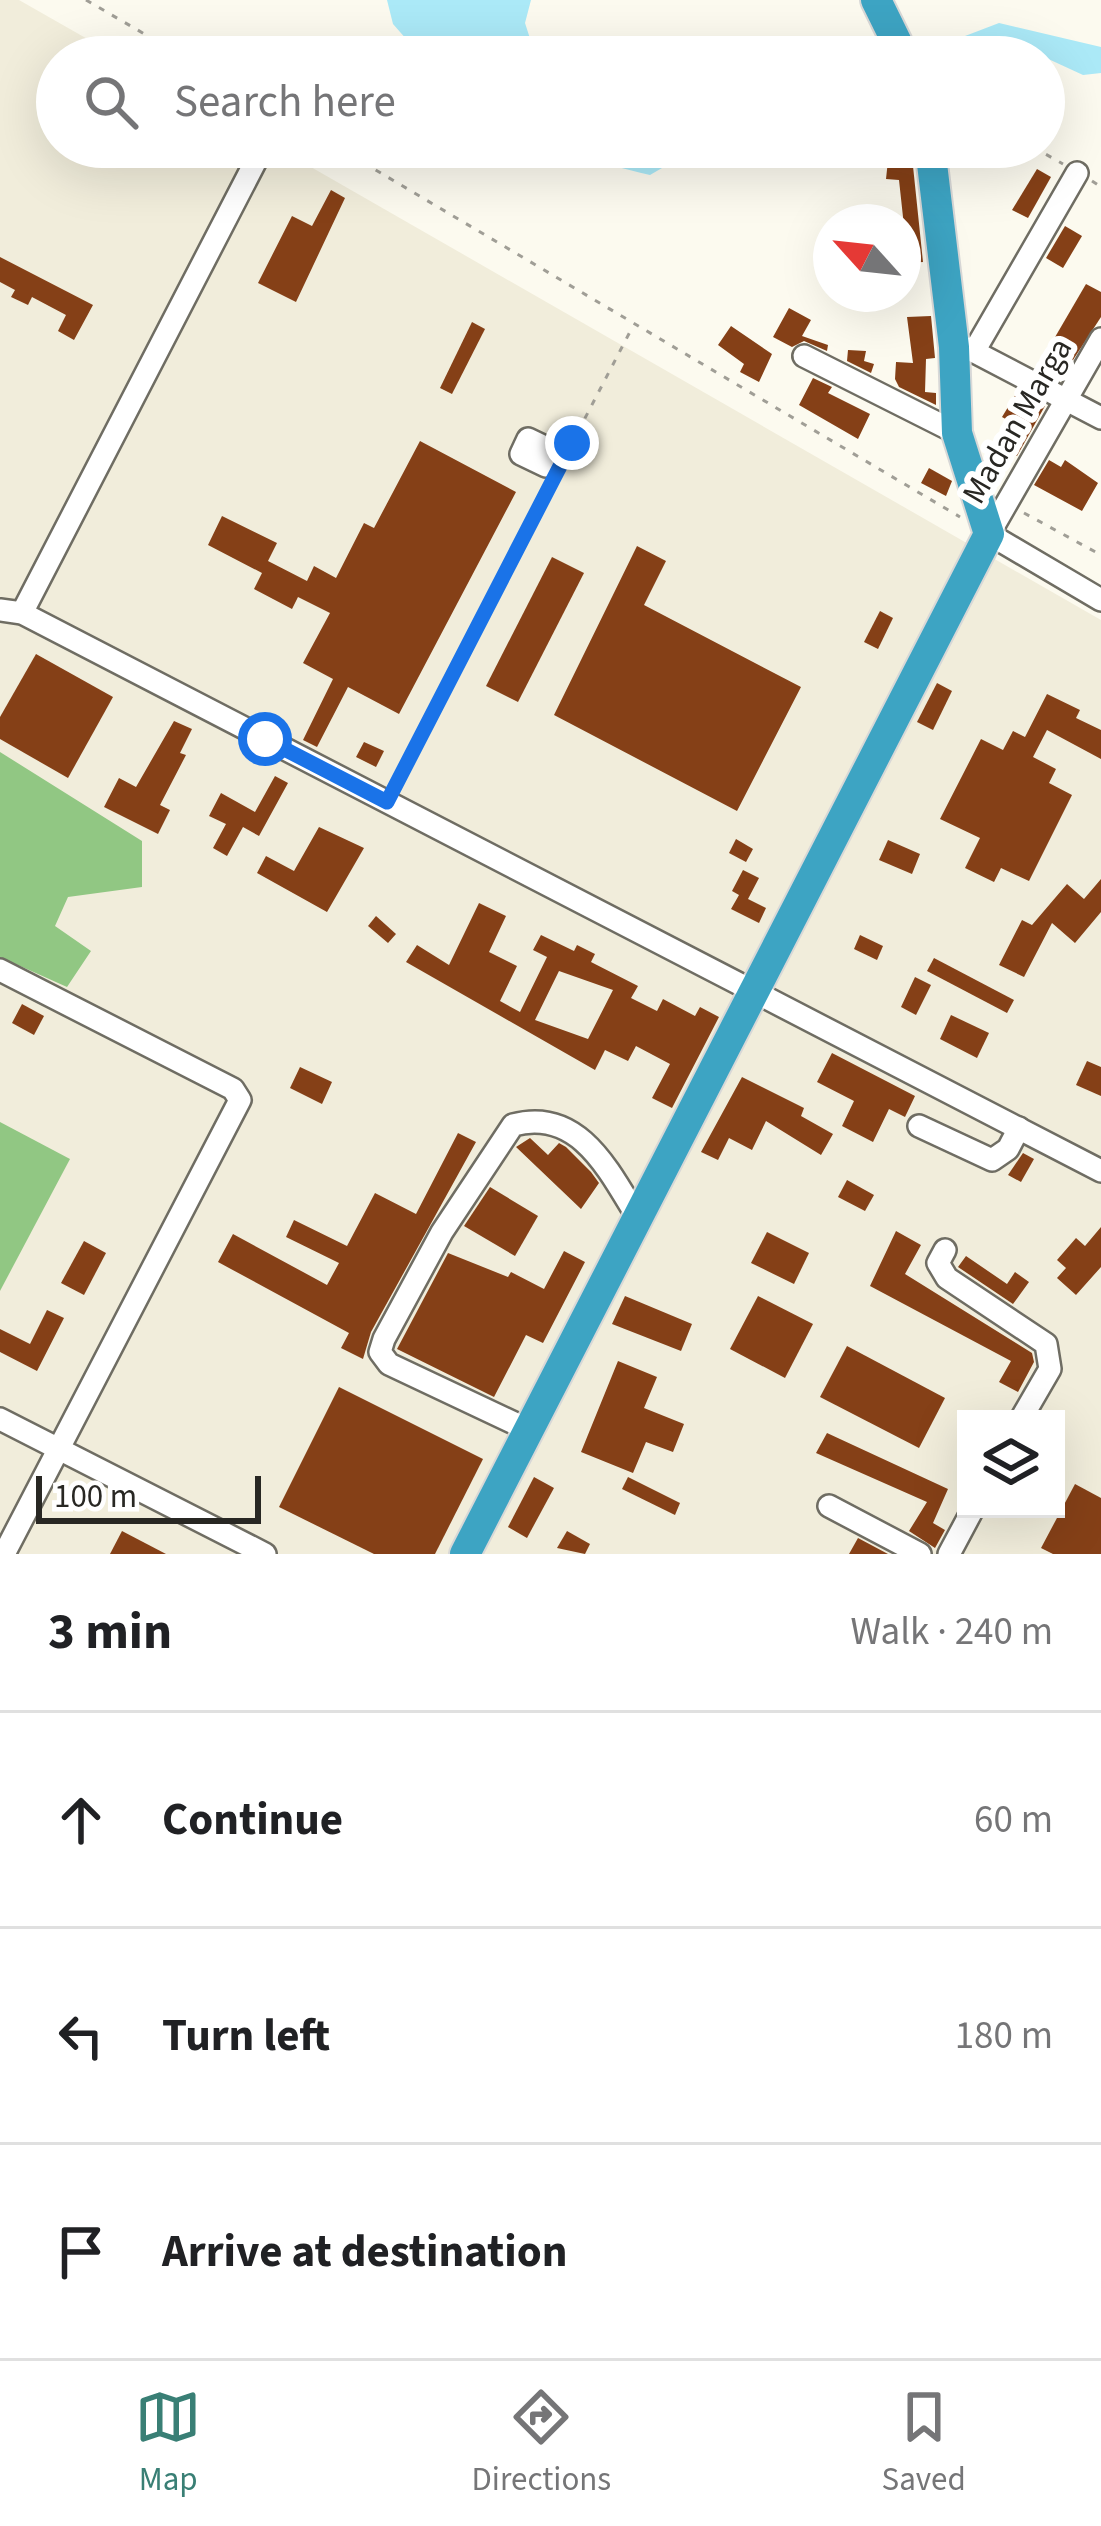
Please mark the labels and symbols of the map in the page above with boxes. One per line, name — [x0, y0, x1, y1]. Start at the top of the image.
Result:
north arrow — [813, 204, 921, 312]
street label: Madan Marga — [951, 329, 1084, 512]
route end — [545, 416, 599, 470]
route start — [238, 712, 292, 766]
scale bar — [36, 1470, 261, 1523]

